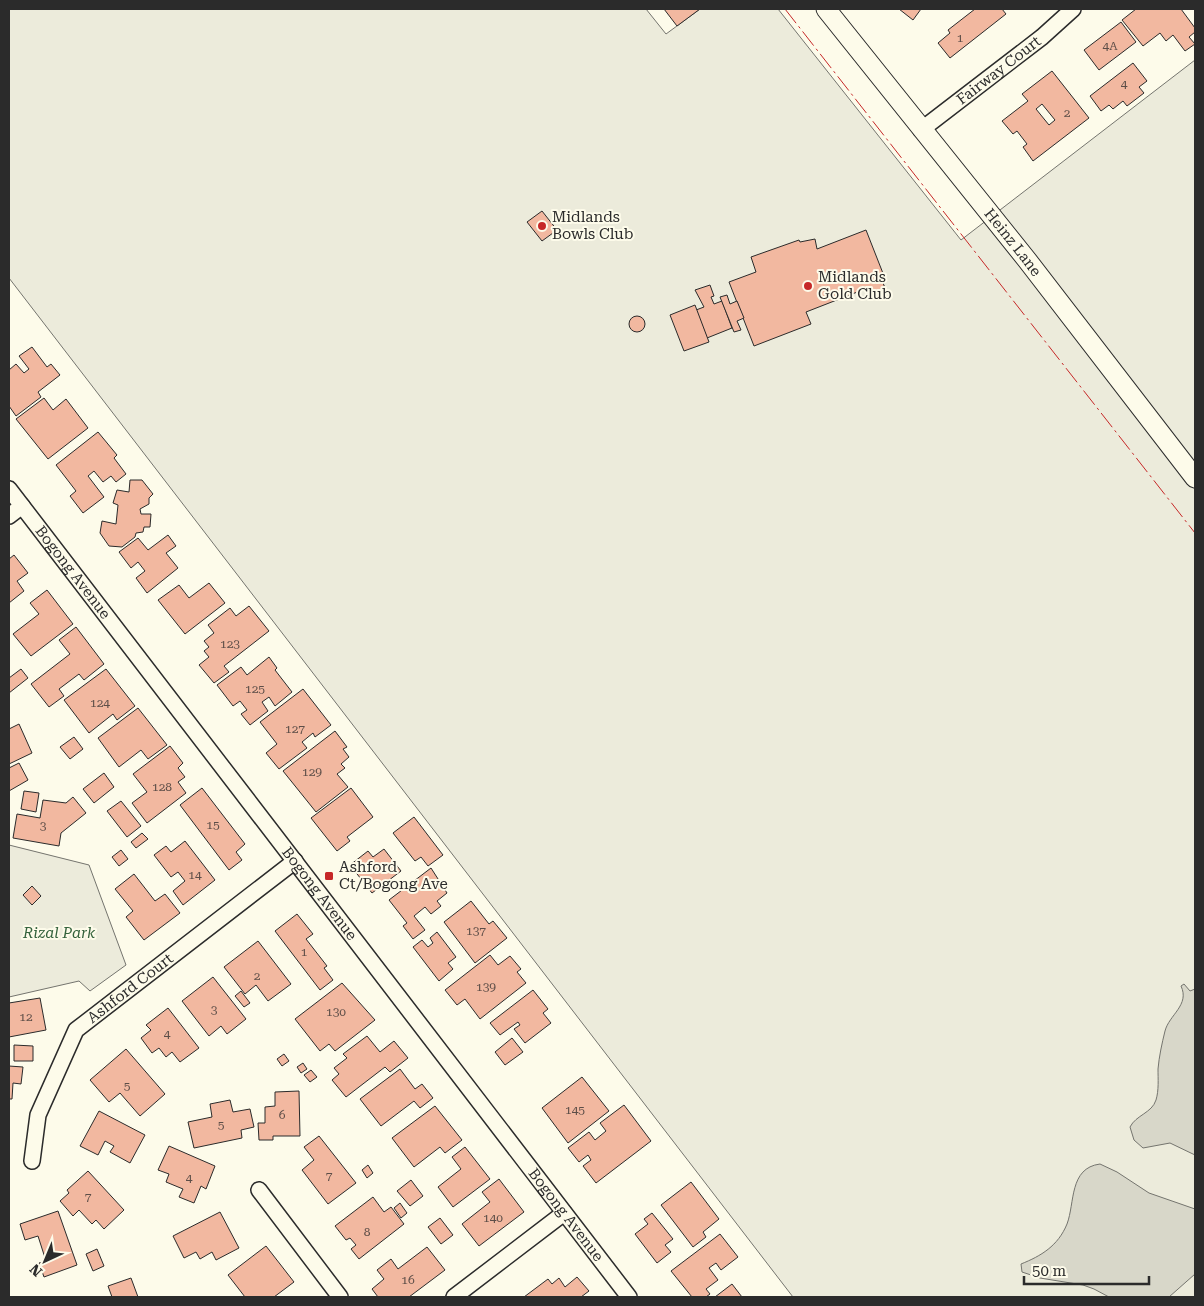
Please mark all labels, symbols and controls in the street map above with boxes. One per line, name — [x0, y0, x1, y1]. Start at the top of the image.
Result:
house number: 1 — [957, 31, 964, 45]
street label: Fairway Court — [953, 32, 1045, 108]
house number: 4A — [1102, 39, 1118, 53]
house number: 4 — [1121, 77, 1128, 91]
house number: 2 — [1064, 106, 1071, 120]
street label: Heinz Lane — [980, 205, 1045, 280]
place label: Midlands Bowls Club — [552, 208, 633, 243]
marker: Midlands Bowls Club — [536, 220, 548, 232]
place label: Midlands Gold Club — [818, 268, 892, 303]
marker: Midlands Gold Club — [802, 280, 814, 292]
street label: Bogong Avenue — [32, 522, 114, 622]
house number: 123 — [220, 637, 240, 651]
house number: 125 — [245, 682, 265, 696]
house number: 124 — [90, 696, 110, 710]
house number: 127 — [285, 722, 305, 736]
house number: 129 — [302, 765, 322, 779]
house number: 128 — [152, 780, 172, 794]
house number: 15 — [206, 818, 220, 832]
house number: 3 — [40, 819, 47, 833]
street label: Bogong Avenue — [278, 844, 361, 944]
place label: Ashford Ct/Bogong Ave — [339, 858, 448, 893]
house number: 14 — [188, 868, 202, 882]
marker: Ashford Ct/Bogong Ave — [323, 870, 335, 882]
park label: Rizal Park — [22, 924, 96, 942]
house number: 137 — [466, 924, 486, 938]
house number: 1 — [301, 945, 308, 959]
street label: Ashford Court — [84, 949, 177, 1027]
house number: 2 — [254, 969, 261, 983]
house number: 139 — [476, 980, 496, 994]
house number: 3 — [211, 1003, 218, 1017]
house number: 130 — [326, 1005, 346, 1019]
house number: 12 — [19, 1010, 33, 1024]
house number: 4 — [164, 1027, 171, 1041]
house number: 5 — [124, 1079, 131, 1093]
house number: 145 — [565, 1103, 585, 1117]
house number: 6 — [279, 1108, 286, 1122]
house number: 5 — [218, 1118, 225, 1132]
street label: Bogong Avenue — [525, 1165, 607, 1265]
house number: 7 — [326, 1169, 333, 1183]
house number: 4 — [186, 1171, 193, 1185]
house number: 7 — [85, 1190, 92, 1204]
house number: 140 — [483, 1211, 503, 1225]
house number: 8 — [364, 1225, 371, 1239]
north arrow — [20, 1236, 70, 1286]
scale bar — [1024, 1254, 1149, 1286]
text: N — [26, 1261, 45, 1280]
text: 50 m — [1032, 1262, 1067, 1280]
house number: 16 — [401, 1273, 415, 1287]

